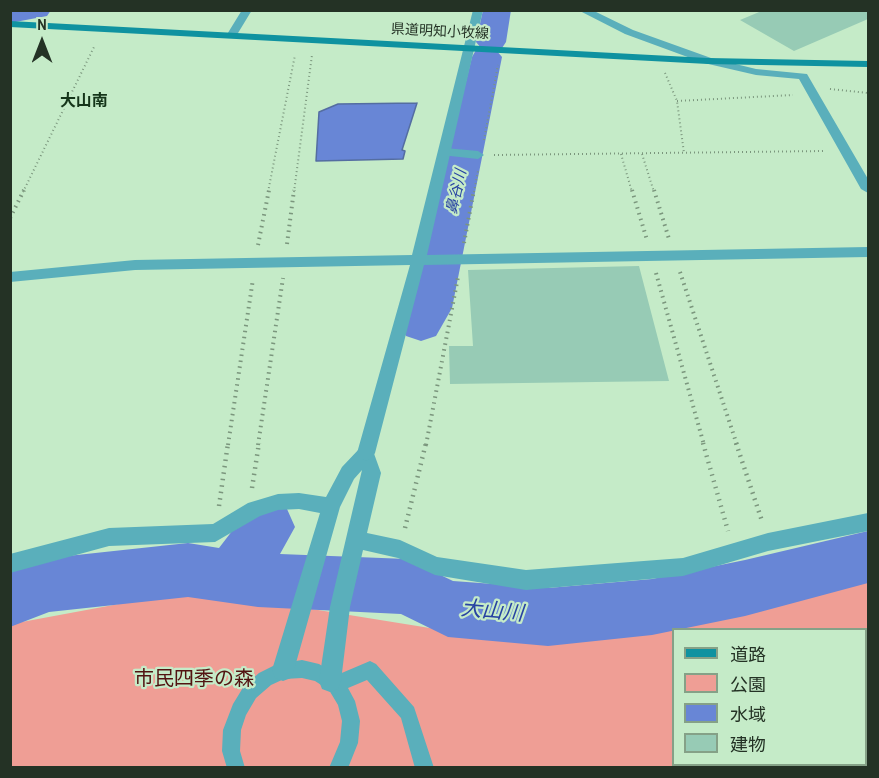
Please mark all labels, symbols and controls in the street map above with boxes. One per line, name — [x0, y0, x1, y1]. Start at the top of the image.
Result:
north arrow — [12, 12, 72, 72]
text: N — [37, 13, 47, 35]
street label: 県道明知小牧線 — [391, 21, 489, 43]
district label: 大山南 — [60, 92, 108, 112]
water label: 鼻谷川 — [443, 168, 471, 216]
water label: 大山川 — [460, 597, 524, 627]
legend — [672, 628, 867, 766]
text: 道路 — [730, 642, 766, 667]
park label: 市民四季の森 — [134, 668, 254, 692]
text: 公園 — [730, 672, 766, 697]
text: 水域 — [730, 702, 766, 727]
text: 建物 — [730, 732, 766, 757]

